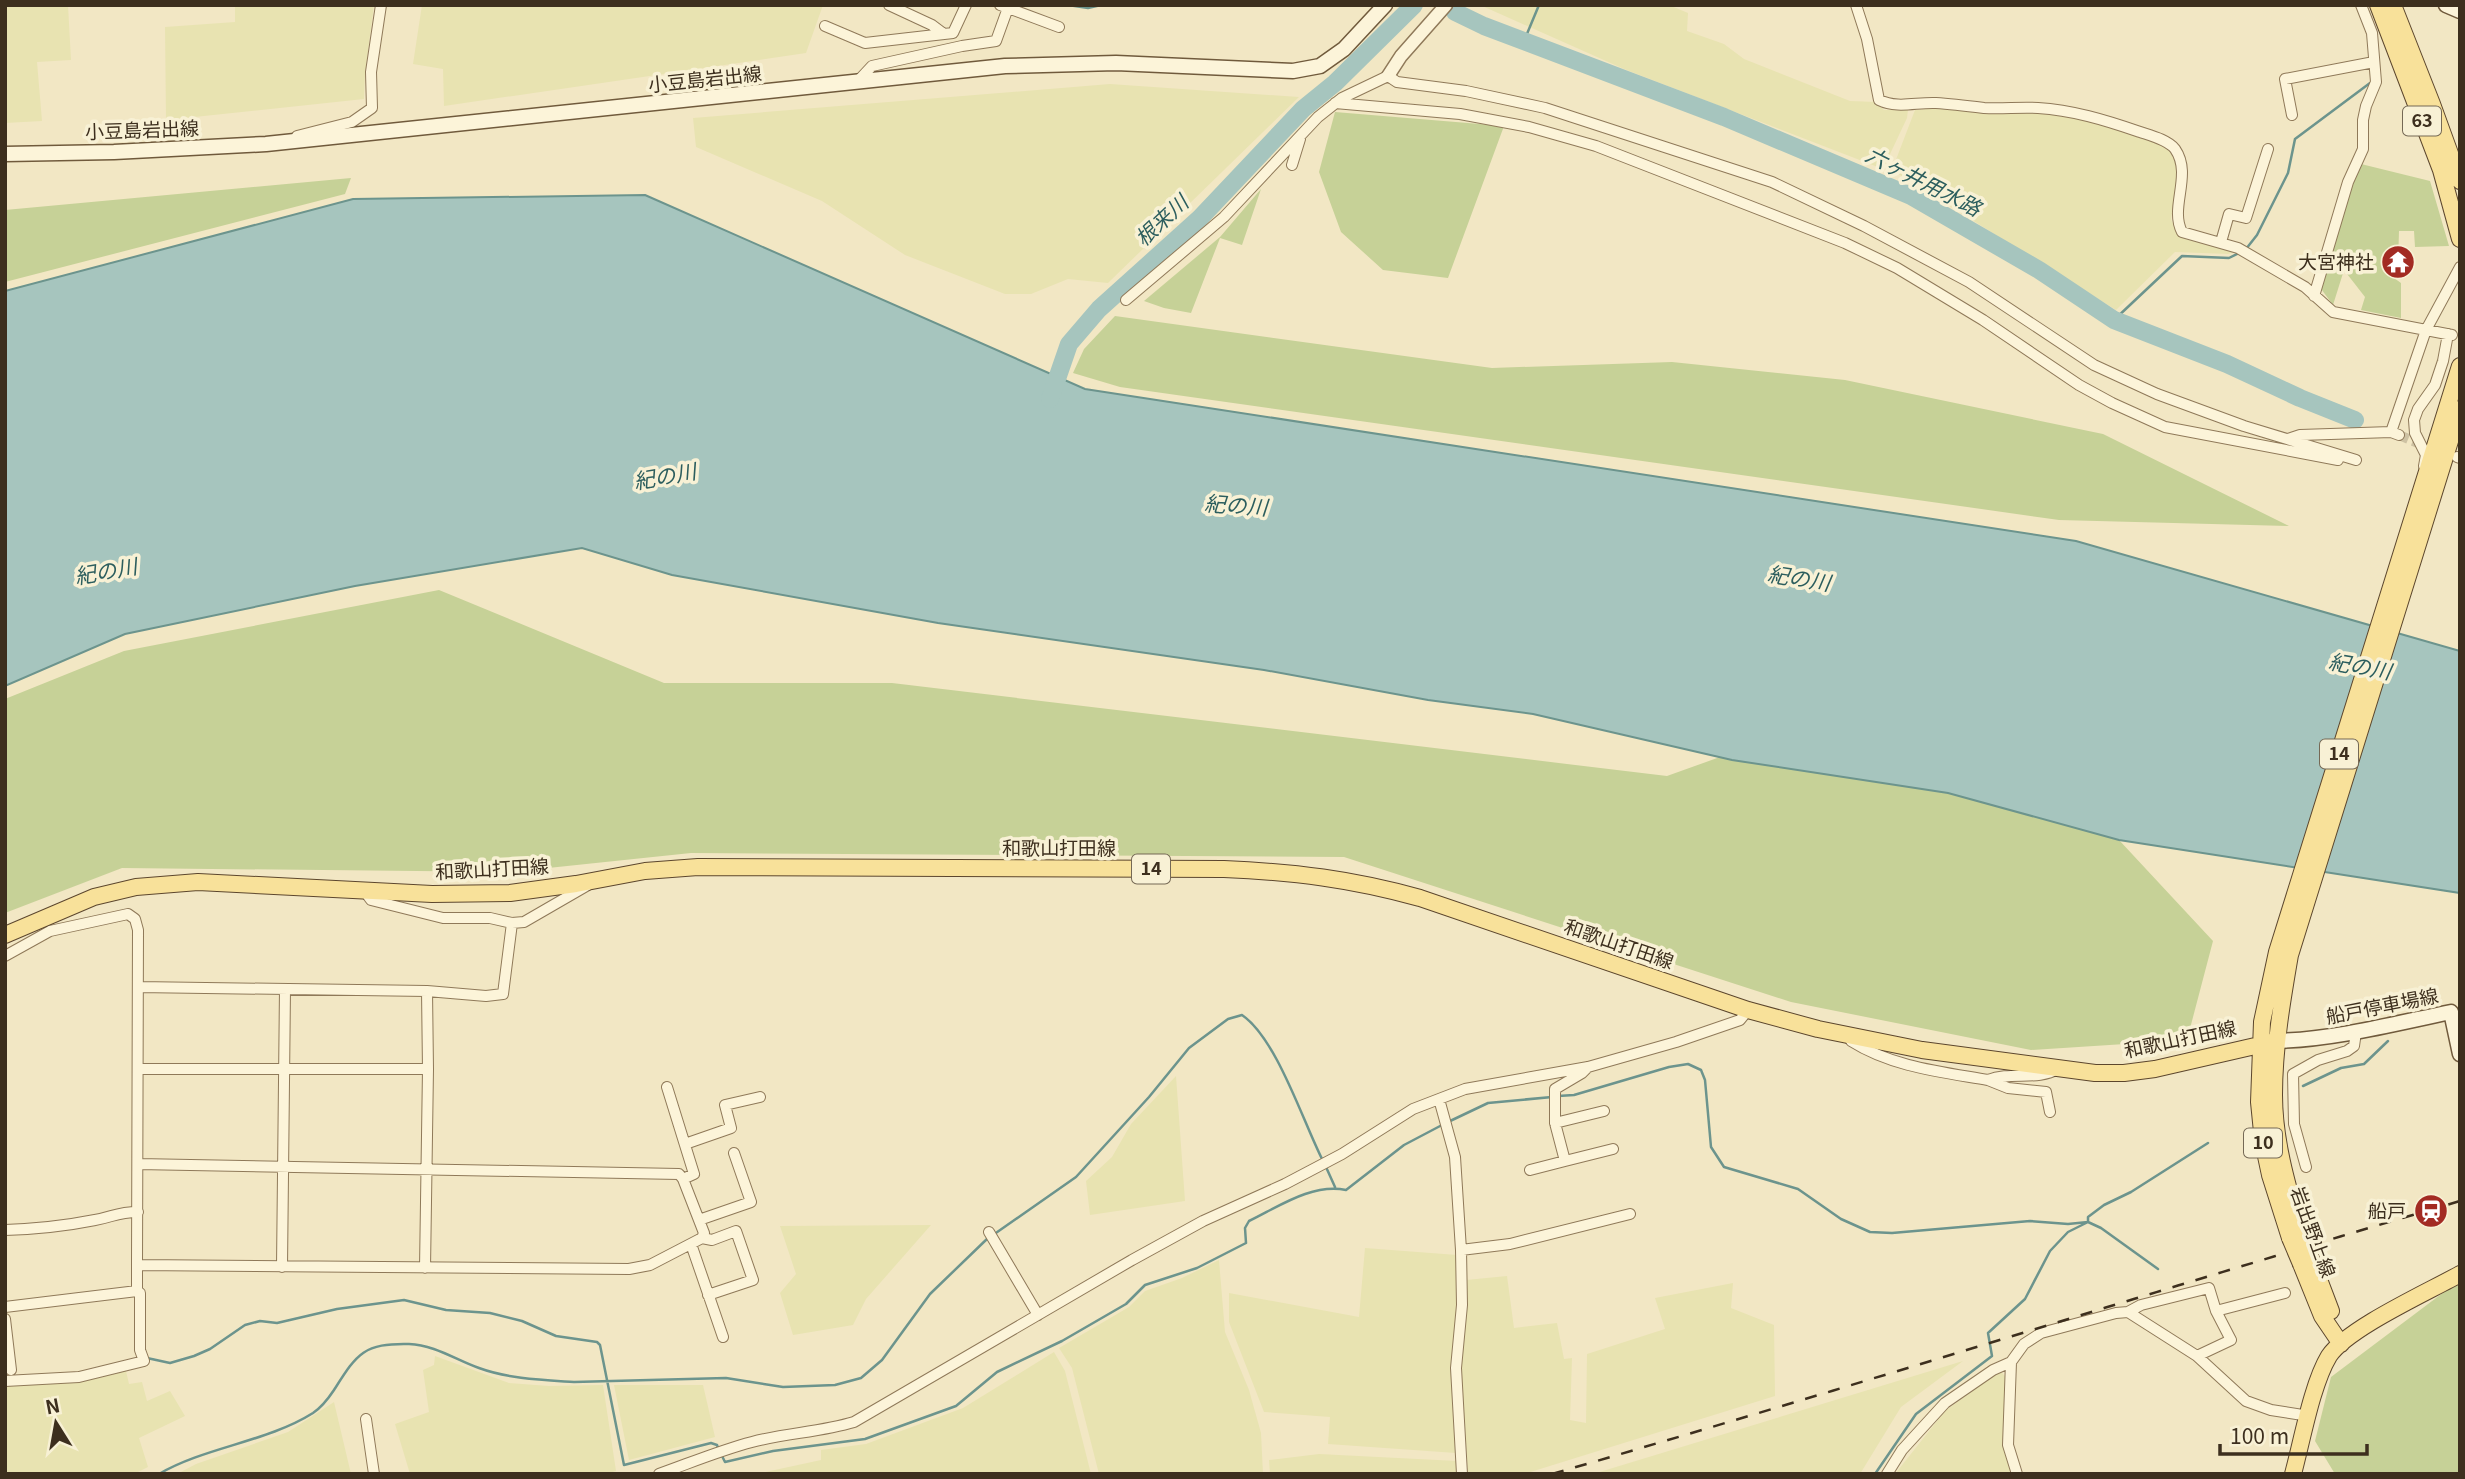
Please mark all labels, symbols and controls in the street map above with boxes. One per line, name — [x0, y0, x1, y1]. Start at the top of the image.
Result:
street label: 小豆島岩出線 — [647, 58, 763, 97]
road number: 63 — [2403, 106, 2441, 136]
street label: 小豆島岩出線 — [85, 113, 199, 144]
water label: 六ヶ井用水路 — [1861, 138, 1989, 223]
water label: 根来川 — [1127, 186, 1195, 252]
temple icon: 大宮神社 — [2379, 243, 2417, 281]
place label: 大宮神社 — [2298, 247, 2374, 274]
water label: 紀の川 — [631, 454, 700, 495]
water label: 紀の川 — [1204, 487, 1271, 521]
water label: 紀の川 — [72, 549, 141, 590]
water label: 紀の川 — [1766, 557, 1835, 597]
water label: 紀の川 — [2327, 645, 2396, 686]
road number: 14 — [2320, 740, 2358, 768]
street label: 和歌山打田線 — [1002, 833, 1116, 860]
street label: 和歌山打田線 — [434, 851, 550, 884]
road number: 14 — [1132, 854, 1170, 884]
street label: 和歌山打田線 — [1561, 911, 1678, 974]
street label: 船戸停車場線 — [2323, 980, 2440, 1029]
street label: 和歌山打田線 — [2121, 1012, 2238, 1063]
road number: 10 — [2244, 1128, 2282, 1158]
street label: 岩出野上線 — [2285, 1182, 2343, 1281]
station icon: 船戸 — [2412, 1192, 2450, 1230]
place label: 船戸 — [2368, 1196, 2406, 1223]
north arrow — [21, 1388, 91, 1458]
text: N — [43, 1390, 62, 1419]
scale bar — [2220, 1412, 2367, 1456]
text: 100 m — [2230, 1420, 2289, 1450]

